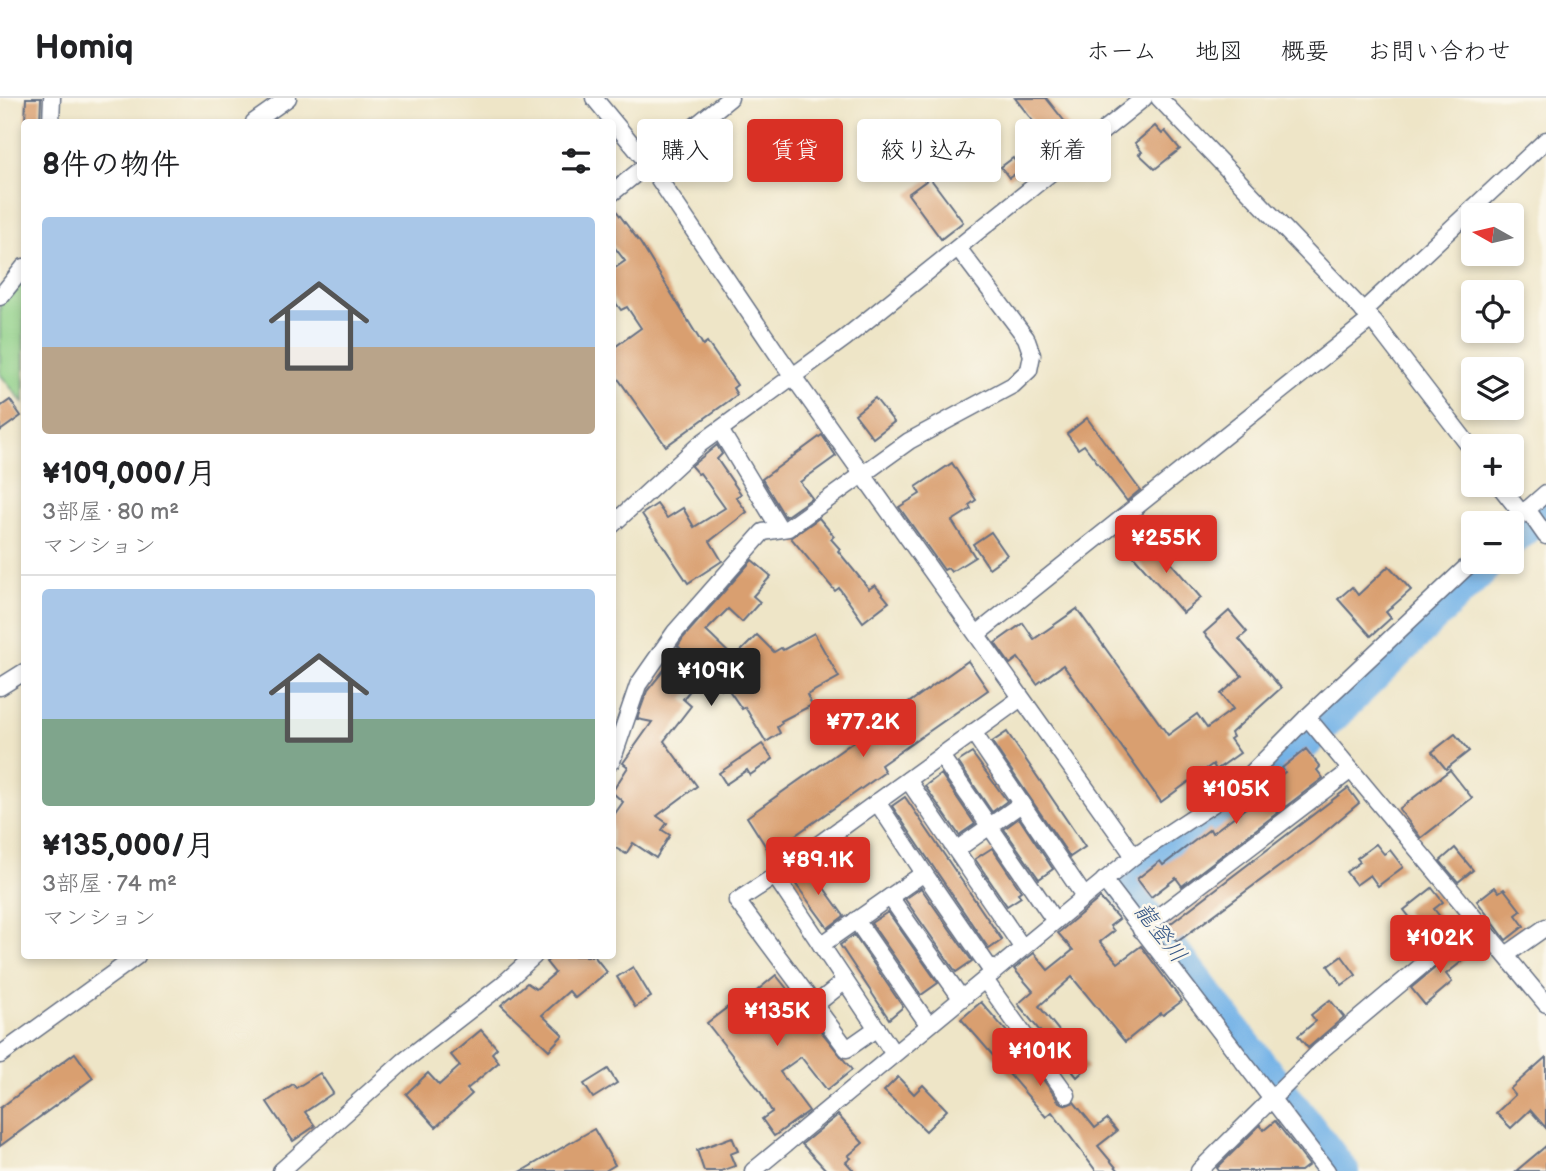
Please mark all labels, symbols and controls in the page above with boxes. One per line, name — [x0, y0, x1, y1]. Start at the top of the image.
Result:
text: Homiq — [35, 28, 133, 68]
text: ホーム — [1086, 37, 1157, 66]
text: 地図 — [1195, 37, 1243, 66]
text: 概要 — [1281, 37, 1329, 66]
text: お問い合わせ — [1367, 37, 1511, 66]
chip: 購入 — [637, 119, 733, 182]
chip: 賃貸 — [747, 119, 843, 182]
chip: 絞り込み — [857, 119, 1001, 182]
chip: 新着 — [1015, 119, 1111, 182]
icon: filters — [557, 142, 595, 180]
text: 8件の物件 — [42, 147, 180, 183]
north arrow — [1461, 203, 1524, 266]
map controls — [1461, 203, 1524, 574]
icon: home — [256, 263, 382, 389]
button: locate — [1461, 280, 1524, 343]
button: layers — [1461, 357, 1524, 420]
button: + — [1461, 434, 1524, 497]
text: ¥109,000/月 — [42, 456, 216, 492]
text: 3部屋 · 80 m² — [42, 498, 179, 526]
button: − — [1461, 511, 1524, 574]
pin: ¥255K — [1117, 516, 1215, 575]
text: ¥255K — [1131, 524, 1201, 552]
text: マンション — [42, 532, 156, 560]
icon: home — [256, 635, 382, 761]
pin: ¥109K — [662, 648, 760, 708]
text: ¥109K — [677, 657, 745, 685]
pin: ¥77.2K — [806, 700, 920, 759]
text: ¥77.2K — [826, 708, 900, 736]
pin: ¥105K — [1187, 766, 1285, 826]
text: ¥105K — [1202, 775, 1270, 803]
text: ¥135,000/月 — [42, 828, 215, 864]
pin: ¥89.1K — [761, 838, 875, 897]
text: ¥89.1K — [782, 846, 854, 874]
text: 3部屋 · 74 m² — [42, 870, 177, 898]
water label: 龍登川 — [1128, 897, 1192, 969]
text: マンション — [42, 904, 156, 932]
pin: ¥102K — [1391, 916, 1489, 975]
text: ¥102K — [1406, 924, 1474, 952]
pin: ¥135K — [728, 988, 826, 1048]
text: ¥135K — [744, 997, 810, 1025]
pin: ¥101K — [991, 1028, 1089, 1088]
text: ¥101K — [1008, 1037, 1072, 1065]

